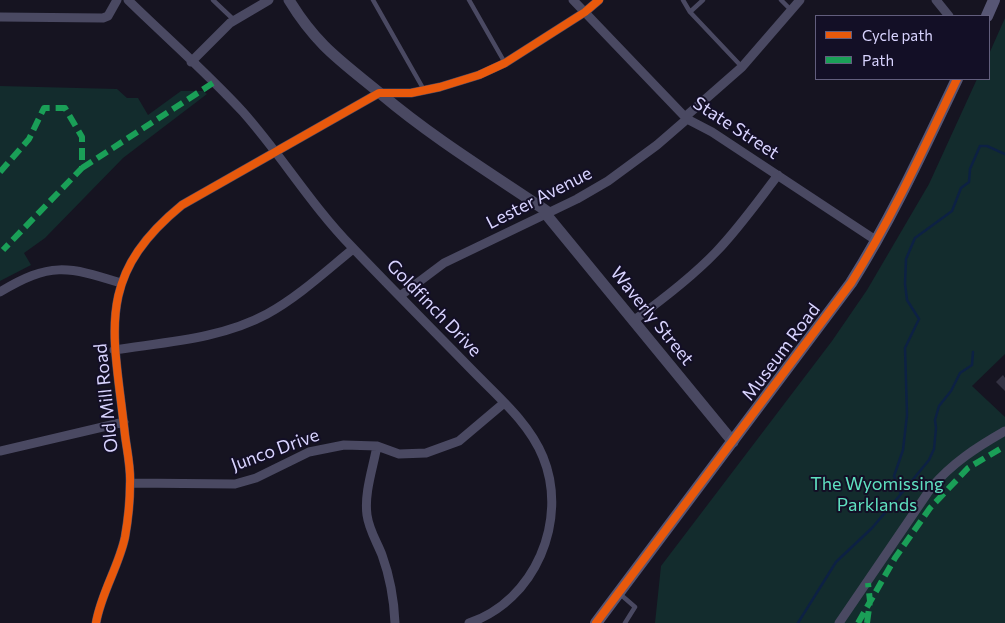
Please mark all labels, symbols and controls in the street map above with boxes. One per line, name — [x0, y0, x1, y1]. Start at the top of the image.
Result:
legend — [815, 15, 990, 80]
text: Cycle path — [862, 26, 933, 44]
text: Path — [862, 51, 894, 69]
street label: State Street — [689, 92, 783, 164]
street label: Lester Avenue — [483, 162, 595, 234]
street label: Goldfinch Drive — [382, 255, 486, 361]
street label: Waverly Street — [606, 262, 698, 370]
street label: Museum Road — [737, 299, 825, 405]
street label: Old Mill Road — [90, 342, 122, 454]
street label: Junco Drive — [228, 424, 322, 476]
park label: The Wyomissing Parklands — [810, 473, 944, 516]

